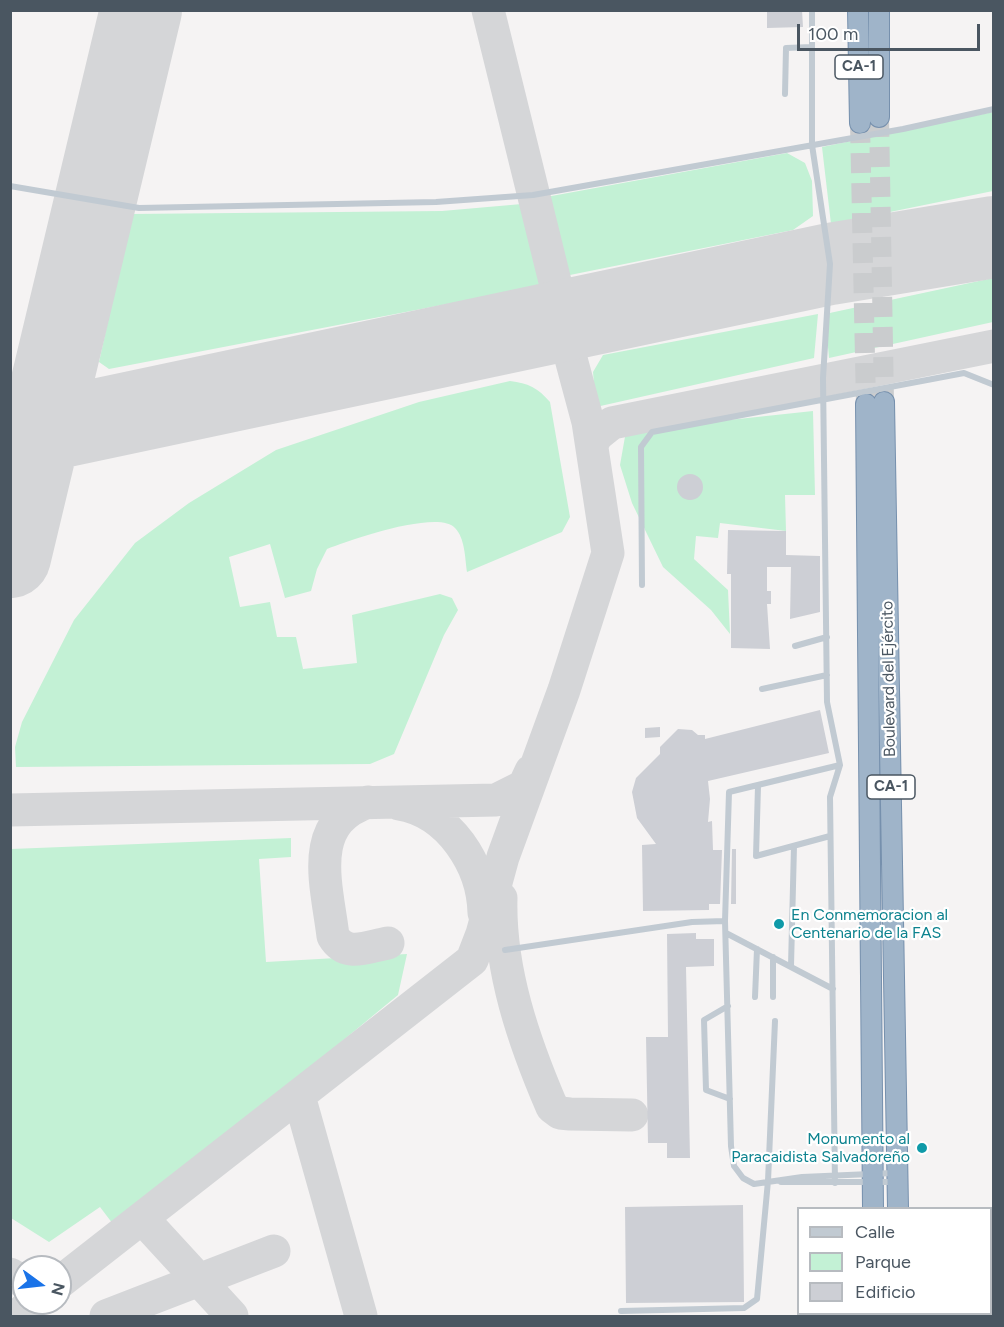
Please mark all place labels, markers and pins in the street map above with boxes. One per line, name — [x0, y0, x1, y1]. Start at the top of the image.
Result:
place label: En Conmemoracion al Centenario de la FAS — [791, 905, 948, 943]
marker: En Conmemoracion al Centenario de la FAS — [772, 917, 786, 931]
place label: Monumento al Paracaidista Salvadoreño — [731, 1129, 910, 1167]
marker: Monumento al Paracaidista Salvadoreño — [915, 1141, 929, 1155]

